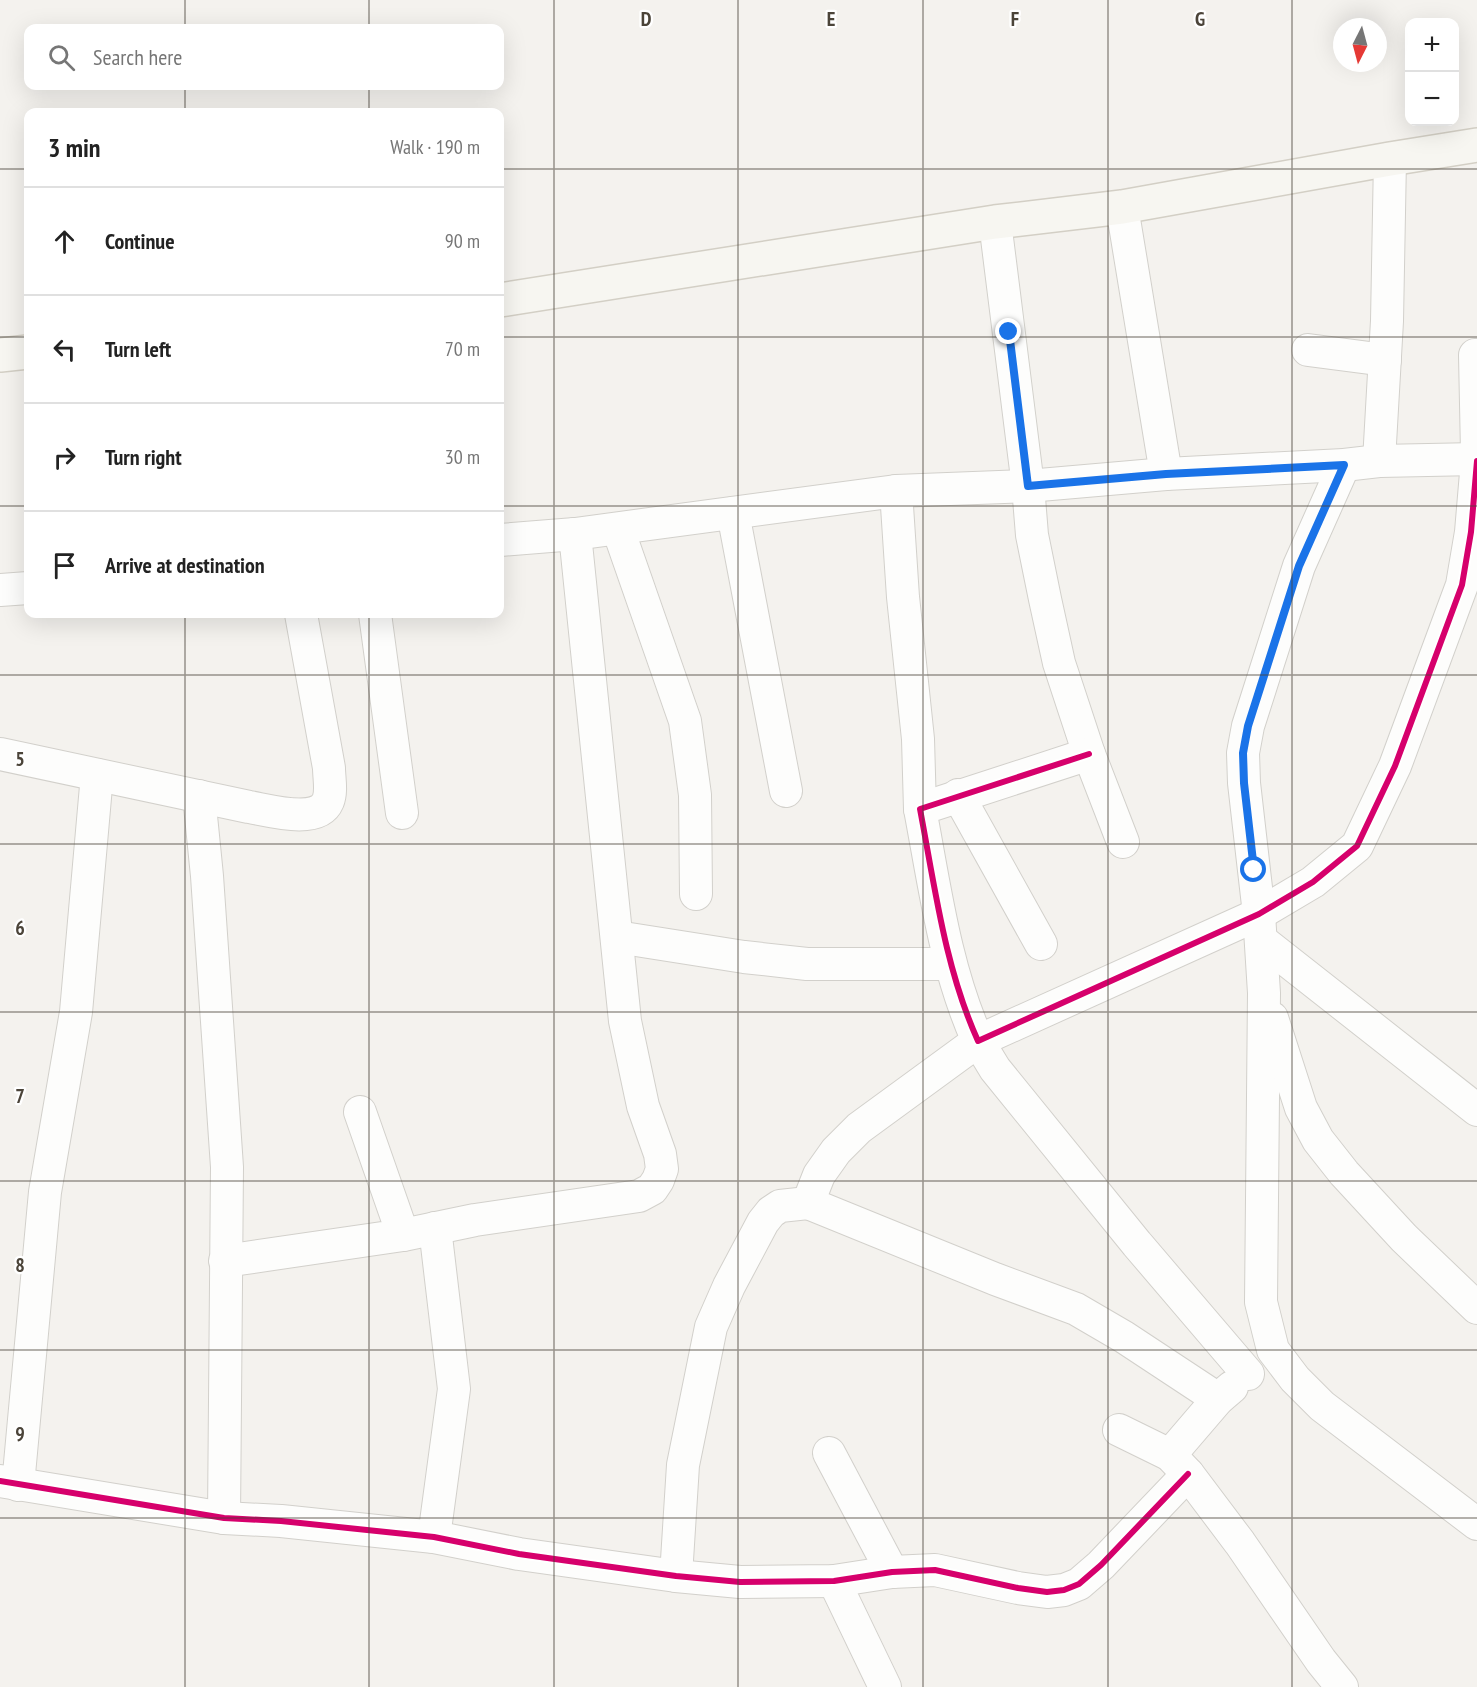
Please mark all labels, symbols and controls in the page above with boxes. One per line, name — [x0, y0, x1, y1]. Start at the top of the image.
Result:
text: D — [641, 6, 652, 32]
text: E — [827, 6, 835, 32]
text: F — [1011, 6, 1019, 32]
text: G — [1195, 6, 1205, 32]
north arrow — [1333, 18, 1387, 72]
map controls — [1405, 18, 1459, 126]
button: + — [1405, 18, 1459, 72]
search box — [24, 24, 504, 90]
icon: search — [45, 41, 78, 74]
text: Search here — [93, 43, 182, 71]
button: − — [1405, 72, 1459, 126]
text: 3 min — [48, 131, 101, 164]
text: Walk · 190 m — [390, 134, 480, 160]
icon: ahead — [48, 225, 81, 258]
text: Continue — [105, 227, 175, 255]
text: 90 m — [445, 228, 480, 254]
route end — [995, 318, 1021, 344]
icon: left — [48, 333, 81, 366]
text: Turn left — [105, 335, 171, 363]
text: 70 m — [445, 336, 480, 362]
icon: right — [48, 441, 81, 474]
text: Turn right — [105, 443, 182, 471]
text: 30 m — [445, 444, 480, 470]
icon: arrive — [48, 549, 81, 582]
text: Arrive at destination — [105, 551, 265, 579]
text: 5 — [15, 746, 25, 772]
route start — [1240, 856, 1266, 882]
text: 6 — [15, 915, 25, 941]
text: 7 — [15, 1083, 25, 1109]
text: 8 — [15, 1252, 25, 1278]
text: 9 — [15, 1421, 25, 1447]

